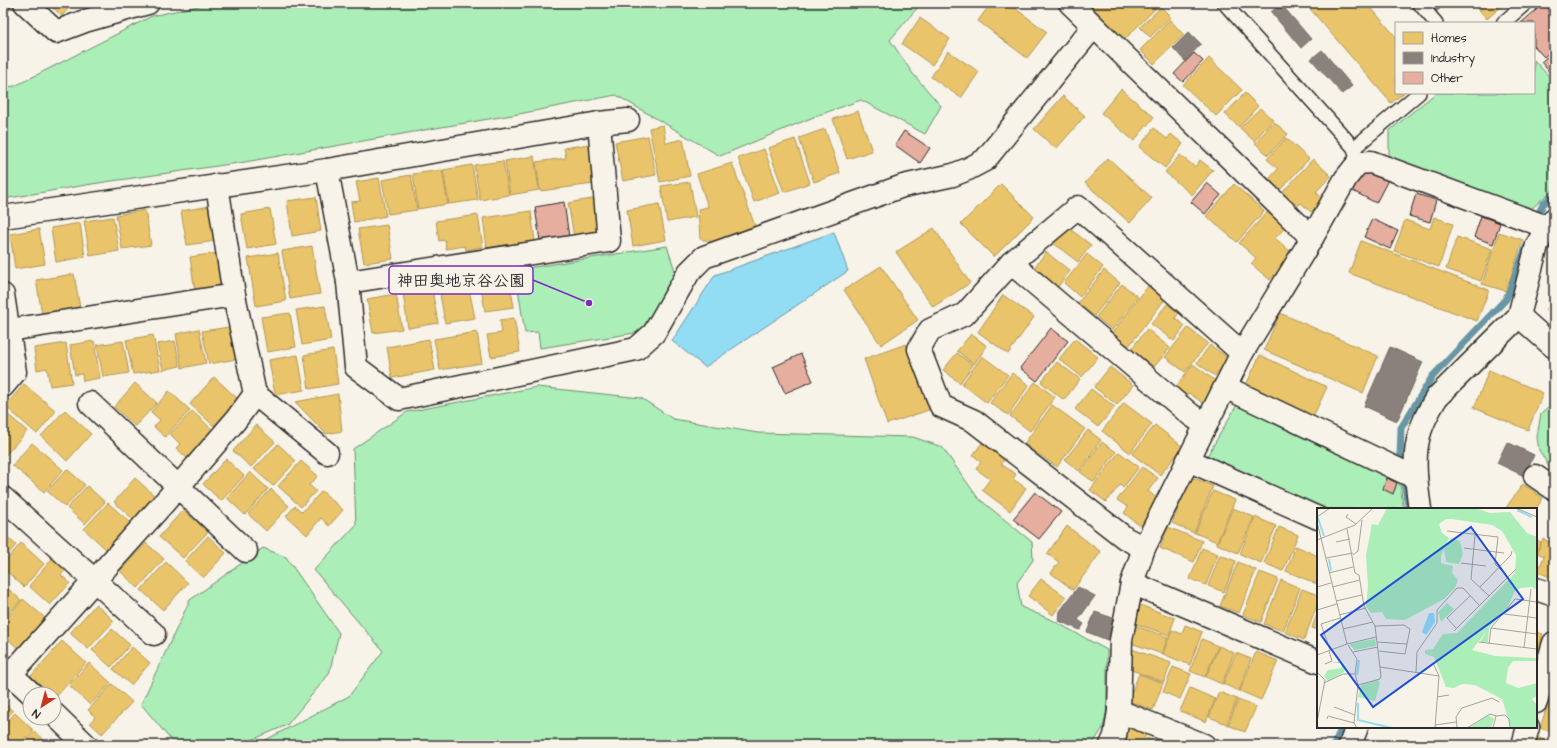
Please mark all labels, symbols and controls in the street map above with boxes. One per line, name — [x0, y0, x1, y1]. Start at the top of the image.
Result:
legend — [1395, 22, 1535, 94]
text: Homes — [1431, 30, 1467, 47]
text: Industry — [1431, 50, 1476, 68]
text: Other — [1431, 70, 1463, 87]
callout: 神田奥地京谷公園 — [389, 266, 533, 294]
text: 神田奥地京谷公園 — [397, 270, 525, 292]
inset map — [1317, 508, 1537, 728]
north arrow — [22, 686, 62, 726]
text: N — [29, 706, 44, 722]

